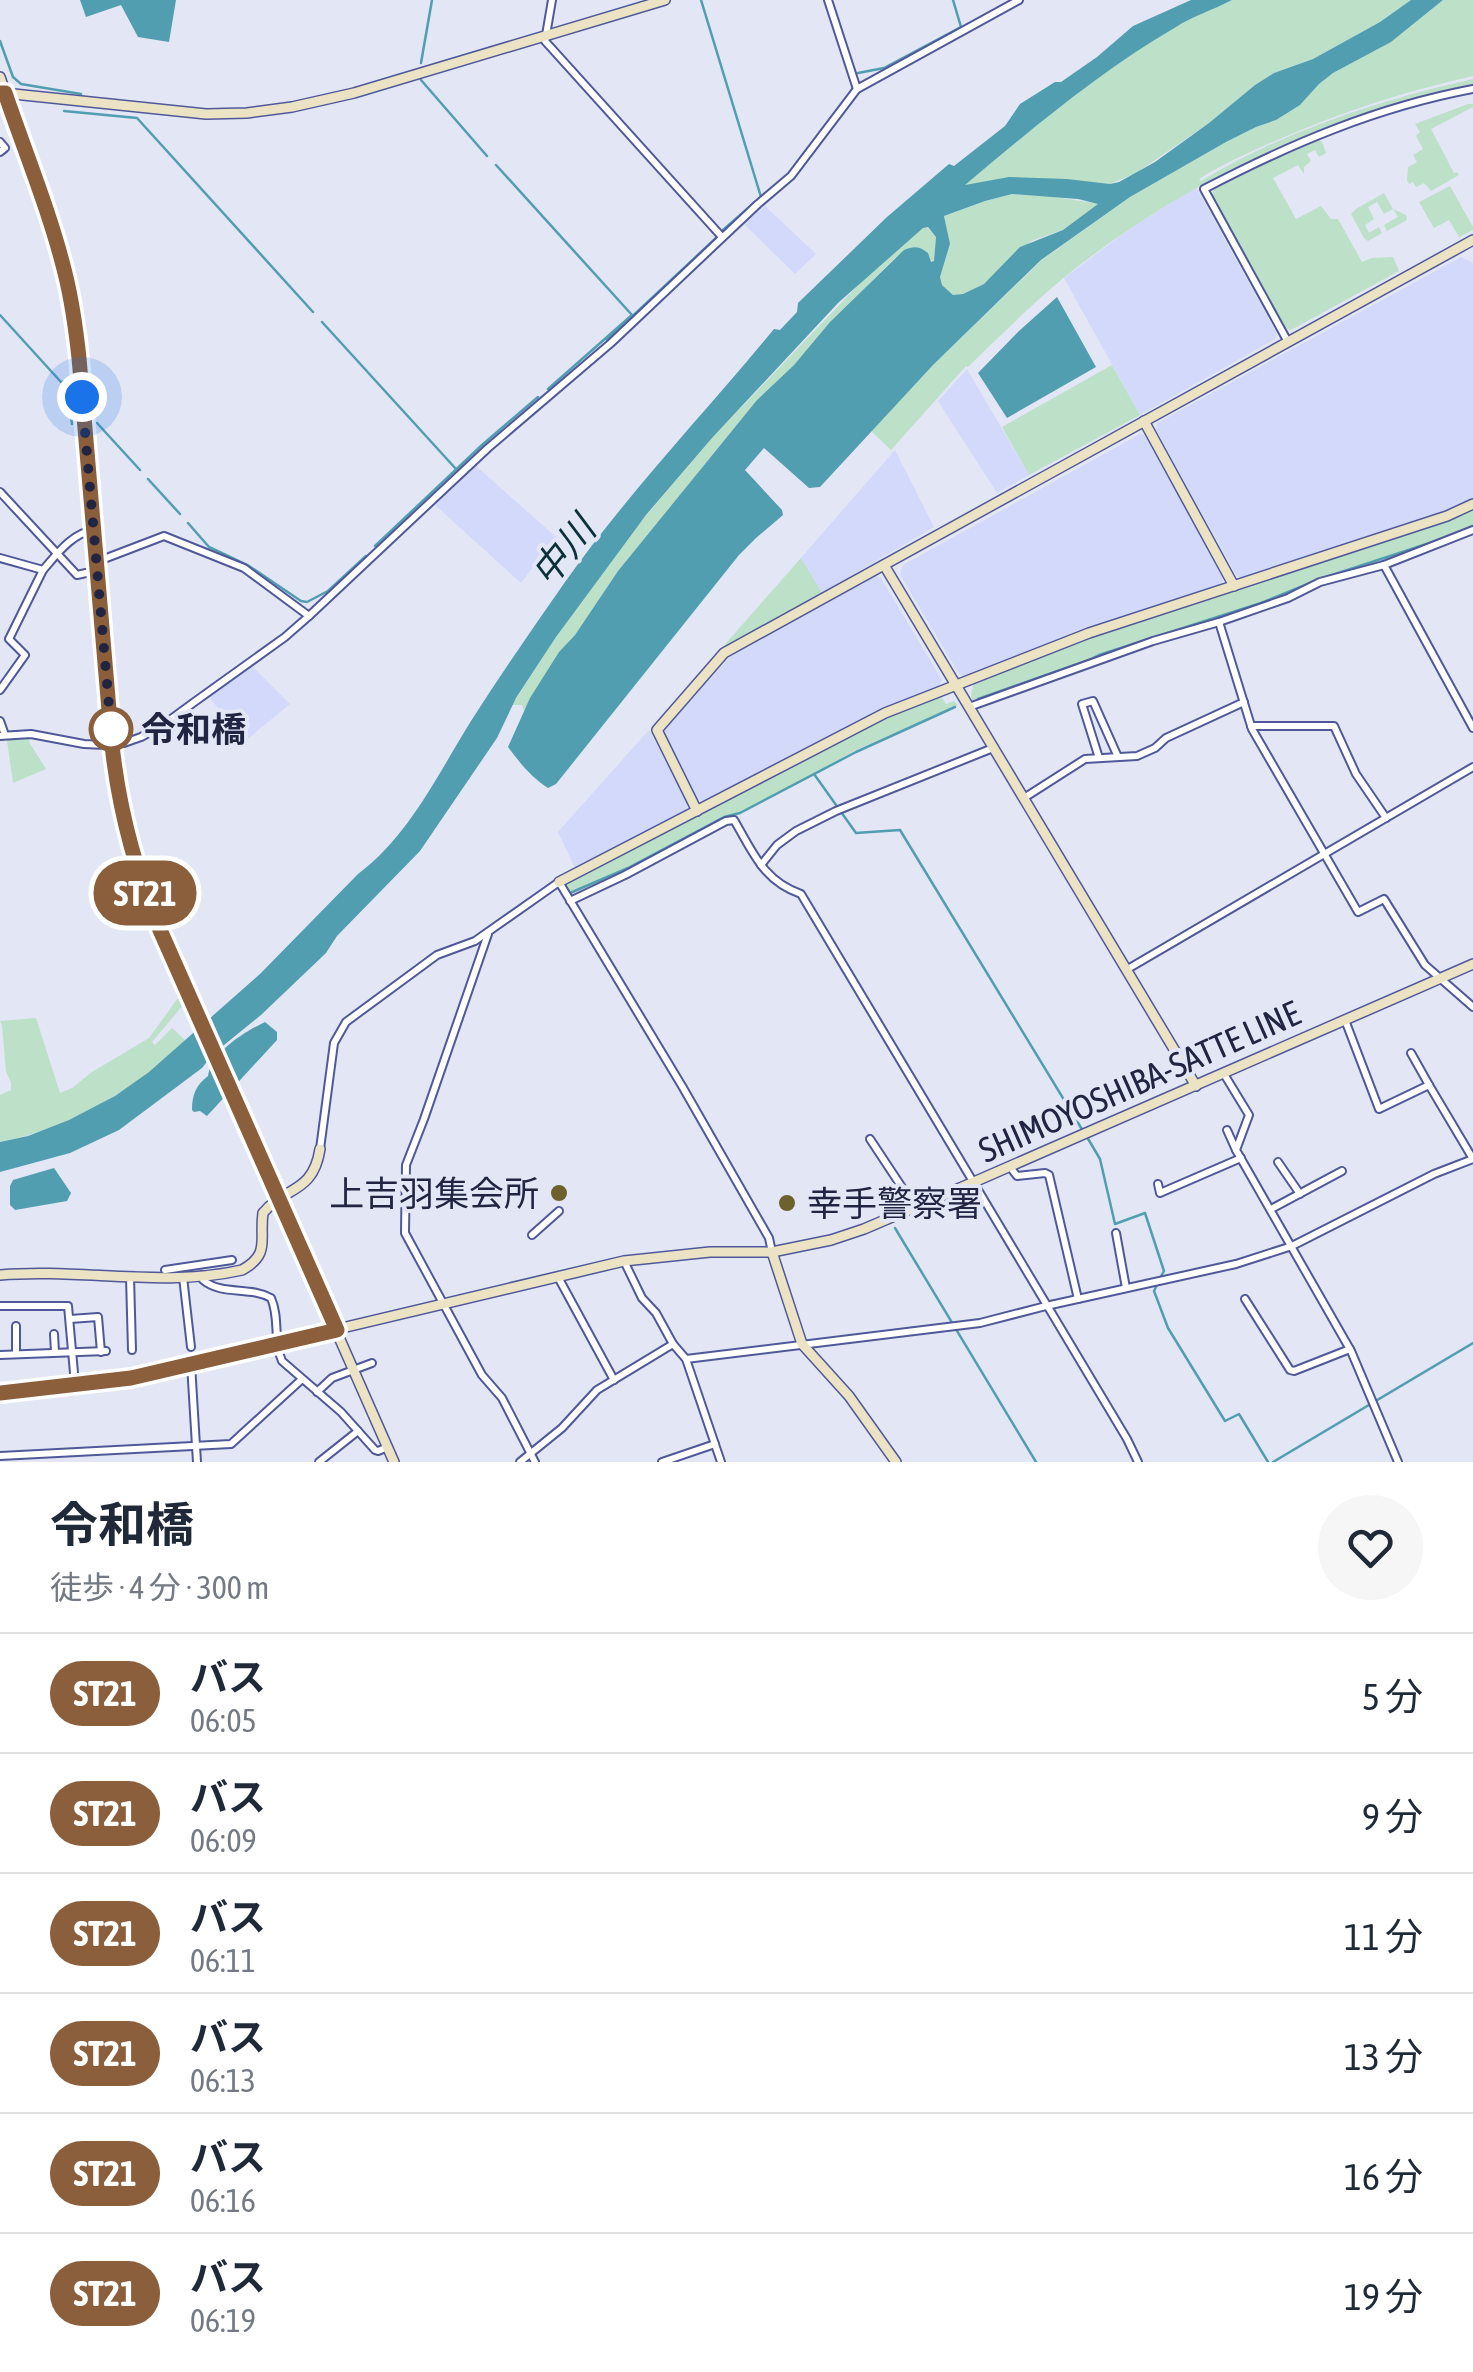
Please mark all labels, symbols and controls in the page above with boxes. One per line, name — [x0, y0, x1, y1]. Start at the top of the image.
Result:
your location — [57, 372, 107, 422]
water label: 中川 — [522, 505, 606, 594]
marker: 令和橋 — [90, 708, 132, 750]
place label: 令和橋 — [141, 709, 246, 749]
line badge: ST21 — [75, 860, 215, 926]
text: ST21 — [114, 873, 176, 913]
street label: SHIMOYOSHIBA-SATTE LINE — [972, 992, 1306, 1170]
place label: 上吉羽集会所 — [329, 1173, 539, 1213]
marker: 上吉羽集会所 — [548, 1182, 570, 1204]
place label: 幸手警察署 — [807, 1183, 982, 1223]
marker: 幸手警察署 — [776, 1192, 798, 1214]
button: heart — [1318, 1495, 1423, 1600]
text: 令和橋 — [50, 1497, 194, 1552]
text: 徒歩 · 4 分 · 300 m — [50, 1569, 269, 1606]
text: バス — [190, 1656, 266, 1699]
text: ST21 — [74, 1673, 136, 1713]
text: 5 分 — [1362, 1675, 1423, 1718]
text: 06:05 — [190, 1702, 257, 1739]
text: バス — [190, 1776, 266, 1819]
text: ST21 — [74, 1793, 136, 1833]
text: 9 分 — [1362, 1795, 1423, 1838]
text: 06:09 — [190, 1822, 257, 1859]
text: バス — [190, 1896, 266, 1939]
text: ST21 — [74, 1913, 136, 1953]
text: 11 分 — [1344, 1915, 1423, 1958]
text: 06:11 — [190, 1942, 256, 1979]
text: バス — [190, 2016, 266, 2059]
text: ST21 — [74, 2033, 136, 2073]
text: 13 分 — [1344, 2035, 1423, 2078]
text: 06:13 — [190, 2062, 256, 2099]
text: バス — [190, 2136, 266, 2179]
text: ST21 — [74, 2153, 136, 2193]
text: 16 分 — [1344, 2155, 1423, 2198]
text: 06:16 — [190, 2182, 256, 2219]
text: バス — [190, 2256, 266, 2299]
text: ST21 — [74, 2273, 136, 2313]
text: 19 分 — [1344, 2275, 1423, 2318]
text: 06:19 — [190, 2302, 256, 2339]

